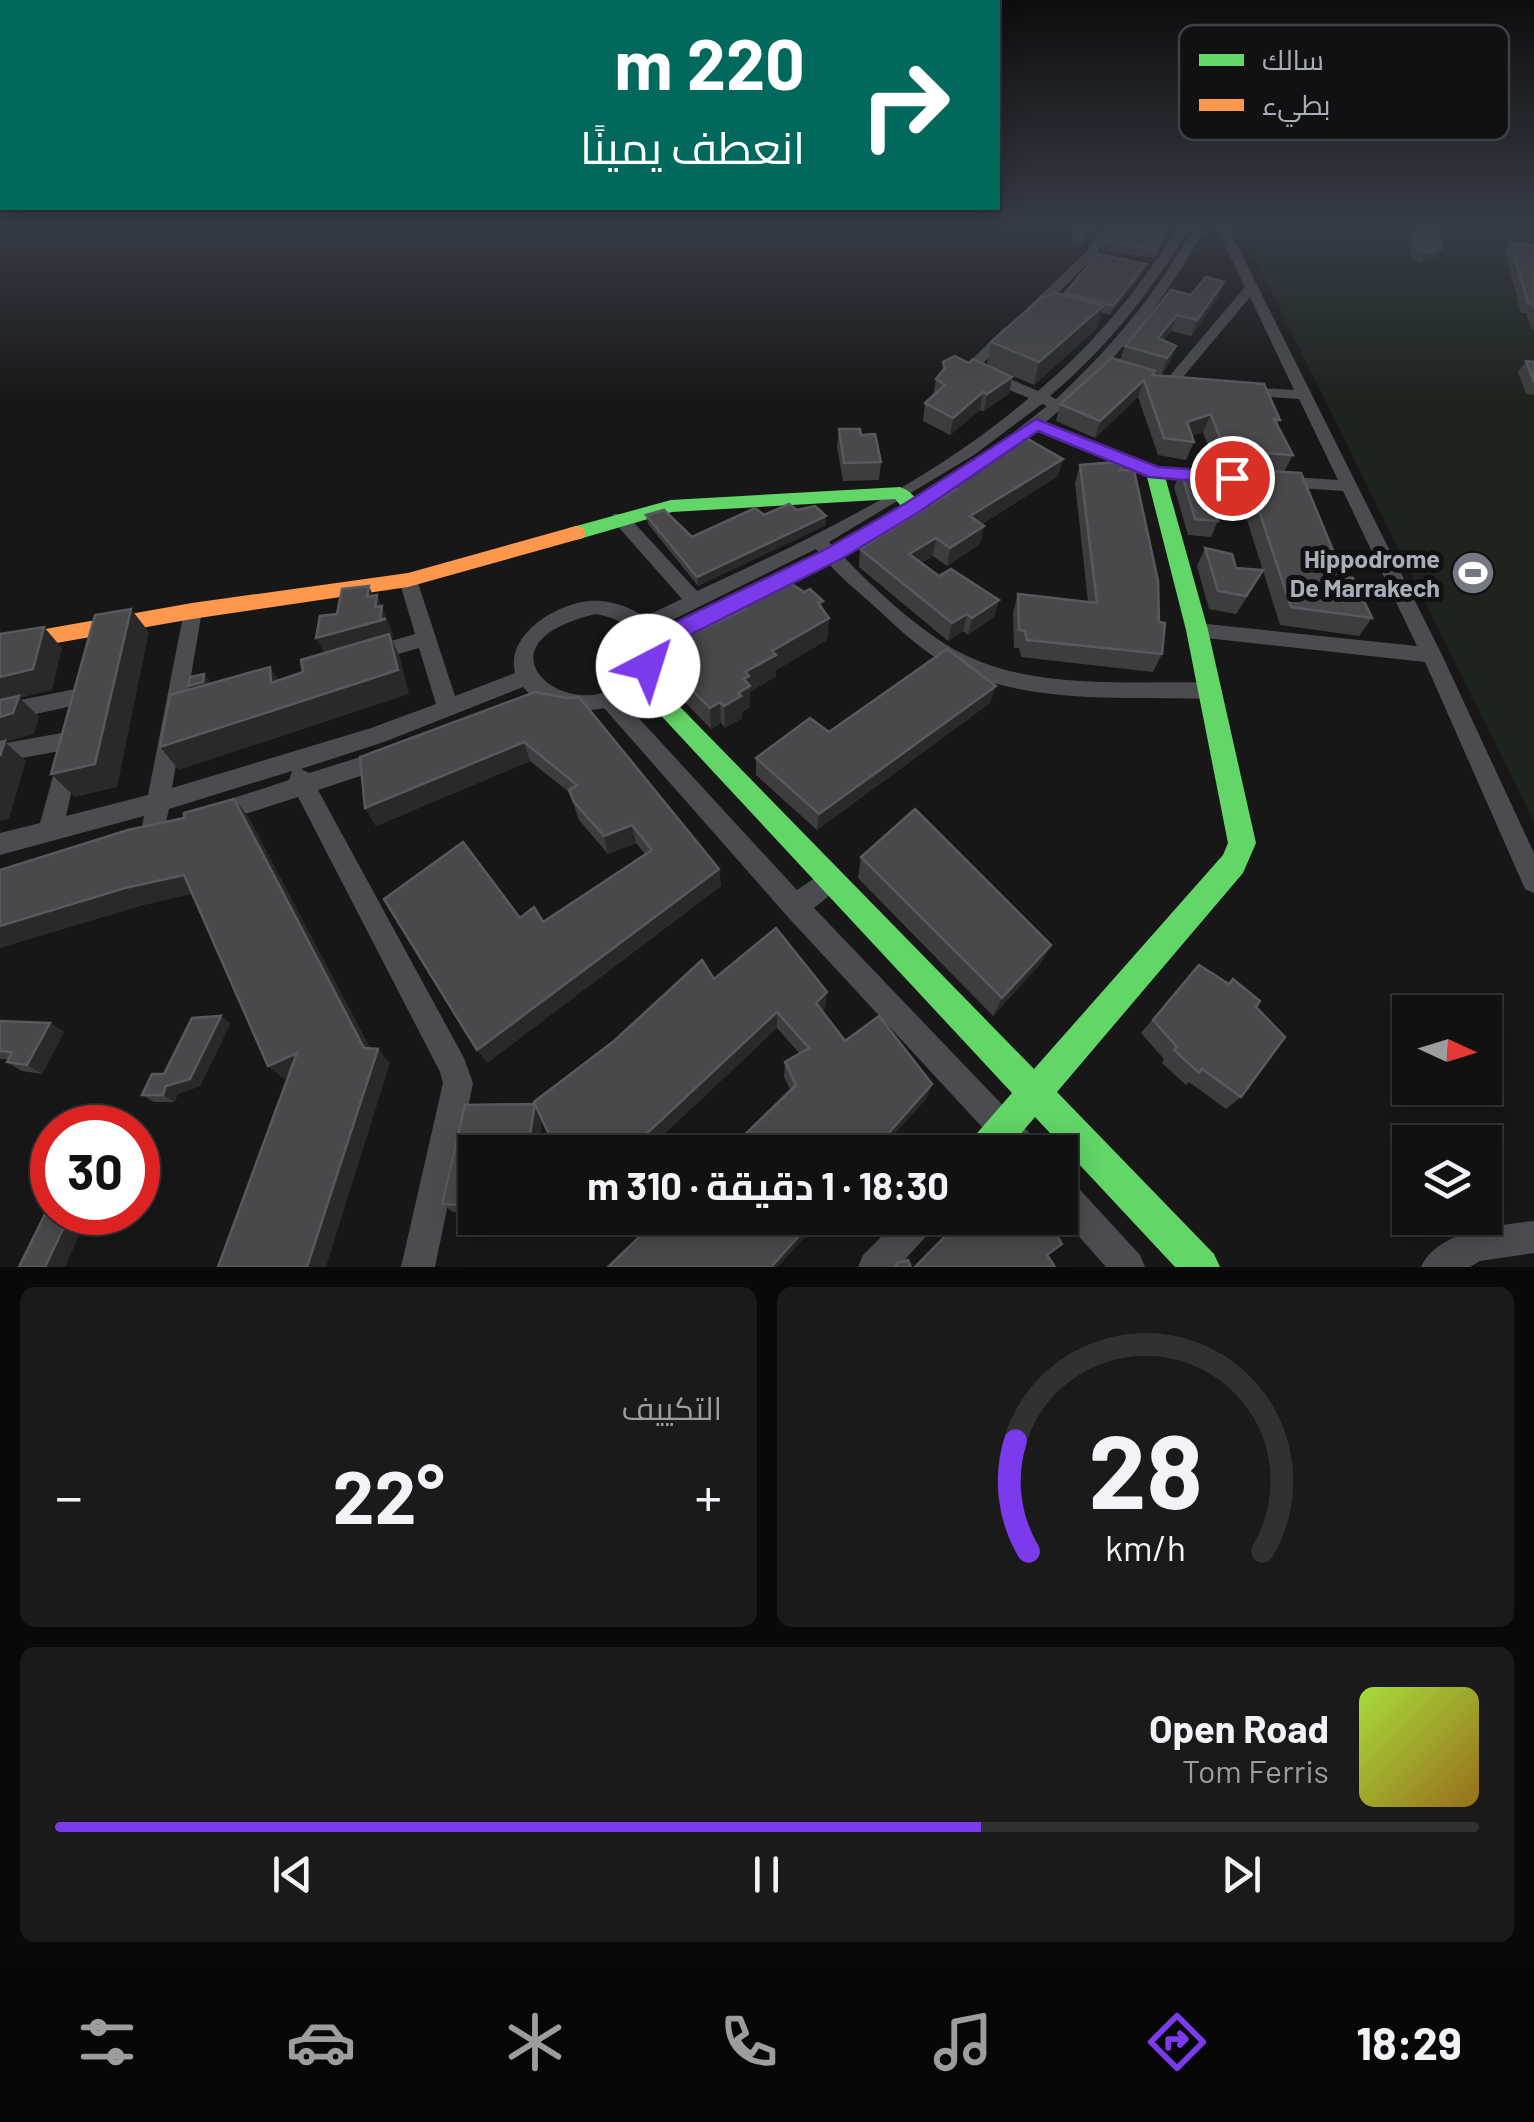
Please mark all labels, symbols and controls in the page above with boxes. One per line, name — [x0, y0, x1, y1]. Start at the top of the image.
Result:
text: 220 m — [614, 20, 805, 104]
legend — [1179, 25, 1509, 140]
icon: right — [840, 40, 970, 170]
text: سالك — [1262, 42, 1324, 76]
text: بطيء — [1262, 87, 1330, 127]
text: انعطف يمينًا — [580, 119, 805, 173]
pin — [1190, 436, 1275, 521]
icon: arrive — [1205, 451, 1260, 506]
place label: Hippodrome De Marrakech — [1290, 543, 1440, 602]
sports icon: Hippodrome De Marrakech — [1450, 550, 1496, 596]
position arrow — [596, 614, 700, 718]
north arrow — [1392, 995, 1502, 1105]
map controls — [1392, 995, 1502, 1235]
speed limit sign: 30 — [30, 1105, 160, 1235]
button: layers — [1392, 1125, 1502, 1235]
text: 18:30 · 1 دقيقة · 310 m — [587, 1162, 949, 1208]
text: التكييف — [622, 1388, 722, 1426]
text: 28 — [1088, 1405, 1203, 1530]
text: 22° — [332, 1449, 445, 1539]
text: − — [55, 1462, 83, 1528]
text: + — [694, 1462, 722, 1528]
text: km/h — [1105, 1525, 1186, 1568]
text: Open Road — [1149, 1705, 1329, 1751]
text: Tom Ferris — [1182, 1751, 1329, 1789]
icon: previous — [265, 1847, 320, 1902]
icon: pause — [739, 1847, 794, 1902]
icon: next — [1214, 1847, 1269, 1902]
icon: filters — [72, 2007, 142, 2077]
icon: car — [286, 2007, 356, 2077]
icon: climate — [500, 2007, 570, 2077]
icon: phone — [714, 2007, 784, 2077]
icon: music — [928, 2007, 998, 2077]
icon: directions — [1142, 2007, 1212, 2077]
text: 18:29 — [1356, 2015, 1462, 2069]

